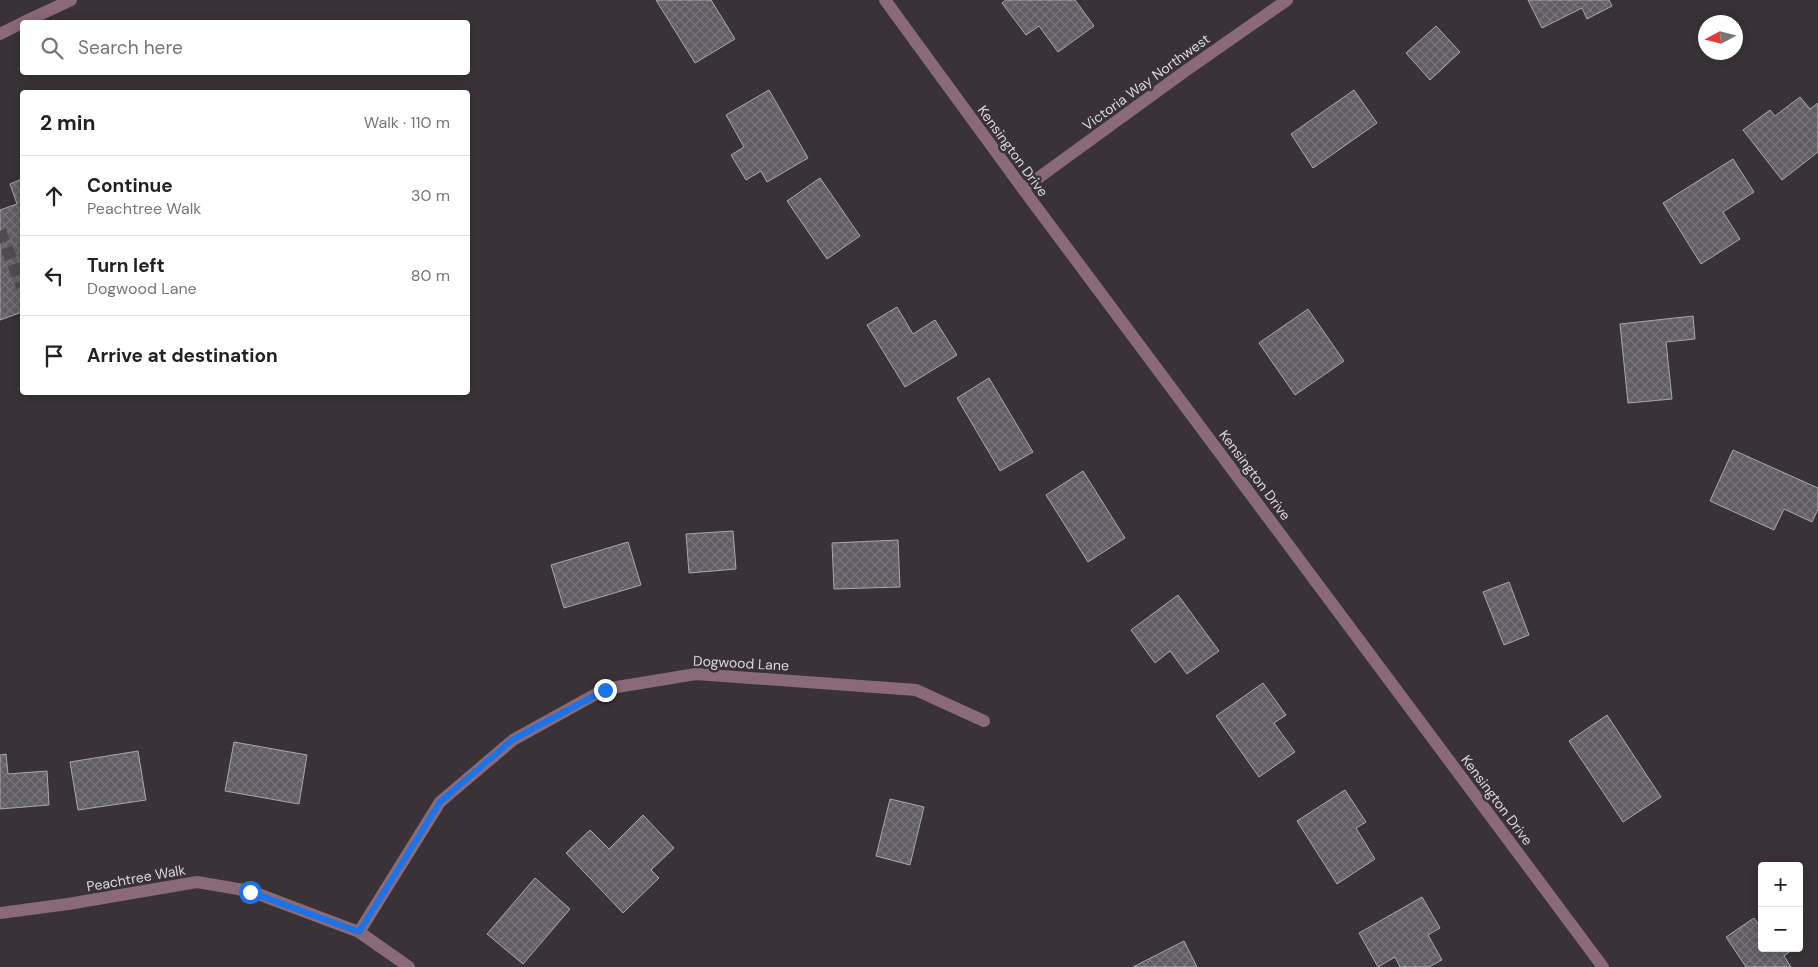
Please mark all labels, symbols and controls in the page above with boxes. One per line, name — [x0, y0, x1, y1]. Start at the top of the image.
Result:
north arrow — [1698, 15, 1743, 60]
search box — [20, 20, 470, 75]
street label: Victoria Way Northwest — [1079, 30, 1213, 134]
icon: search — [38, 34, 66, 62]
text: Search here — [78, 35, 183, 60]
street label: Kensington Drive — [974, 102, 1052, 200]
text: 2 min — [40, 109, 96, 137]
text: Walk · 110 m — [364, 112, 450, 133]
text: Continue — [87, 173, 173, 198]
icon: ahead — [40, 182, 68, 210]
text: 30 m — [411, 185, 450, 206]
text: Peachtree Walk — [87, 198, 201, 219]
text: Turn left — [87, 253, 165, 278]
icon: left — [40, 262, 68, 290]
text: 80 m — [411, 265, 450, 286]
text: Dogwood Lane — [87, 278, 197, 299]
icon: arrive — [40, 342, 68, 370]
text: Arrive at destination — [87, 343, 278, 368]
street label: Kensington Drive — [1215, 426, 1295, 524]
street label: Dogwood Lane — [693, 652, 789, 675]
route end — [594, 679, 617, 702]
street label: Kensington Drive — [1457, 751, 1537, 849]
street label: Peachtree Walk — [85, 860, 187, 896]
map controls — [1758, 862, 1803, 952]
button: + — [1758, 862, 1803, 907]
route start — [239, 881, 262, 904]
button: − — [1758, 907, 1803, 952]

